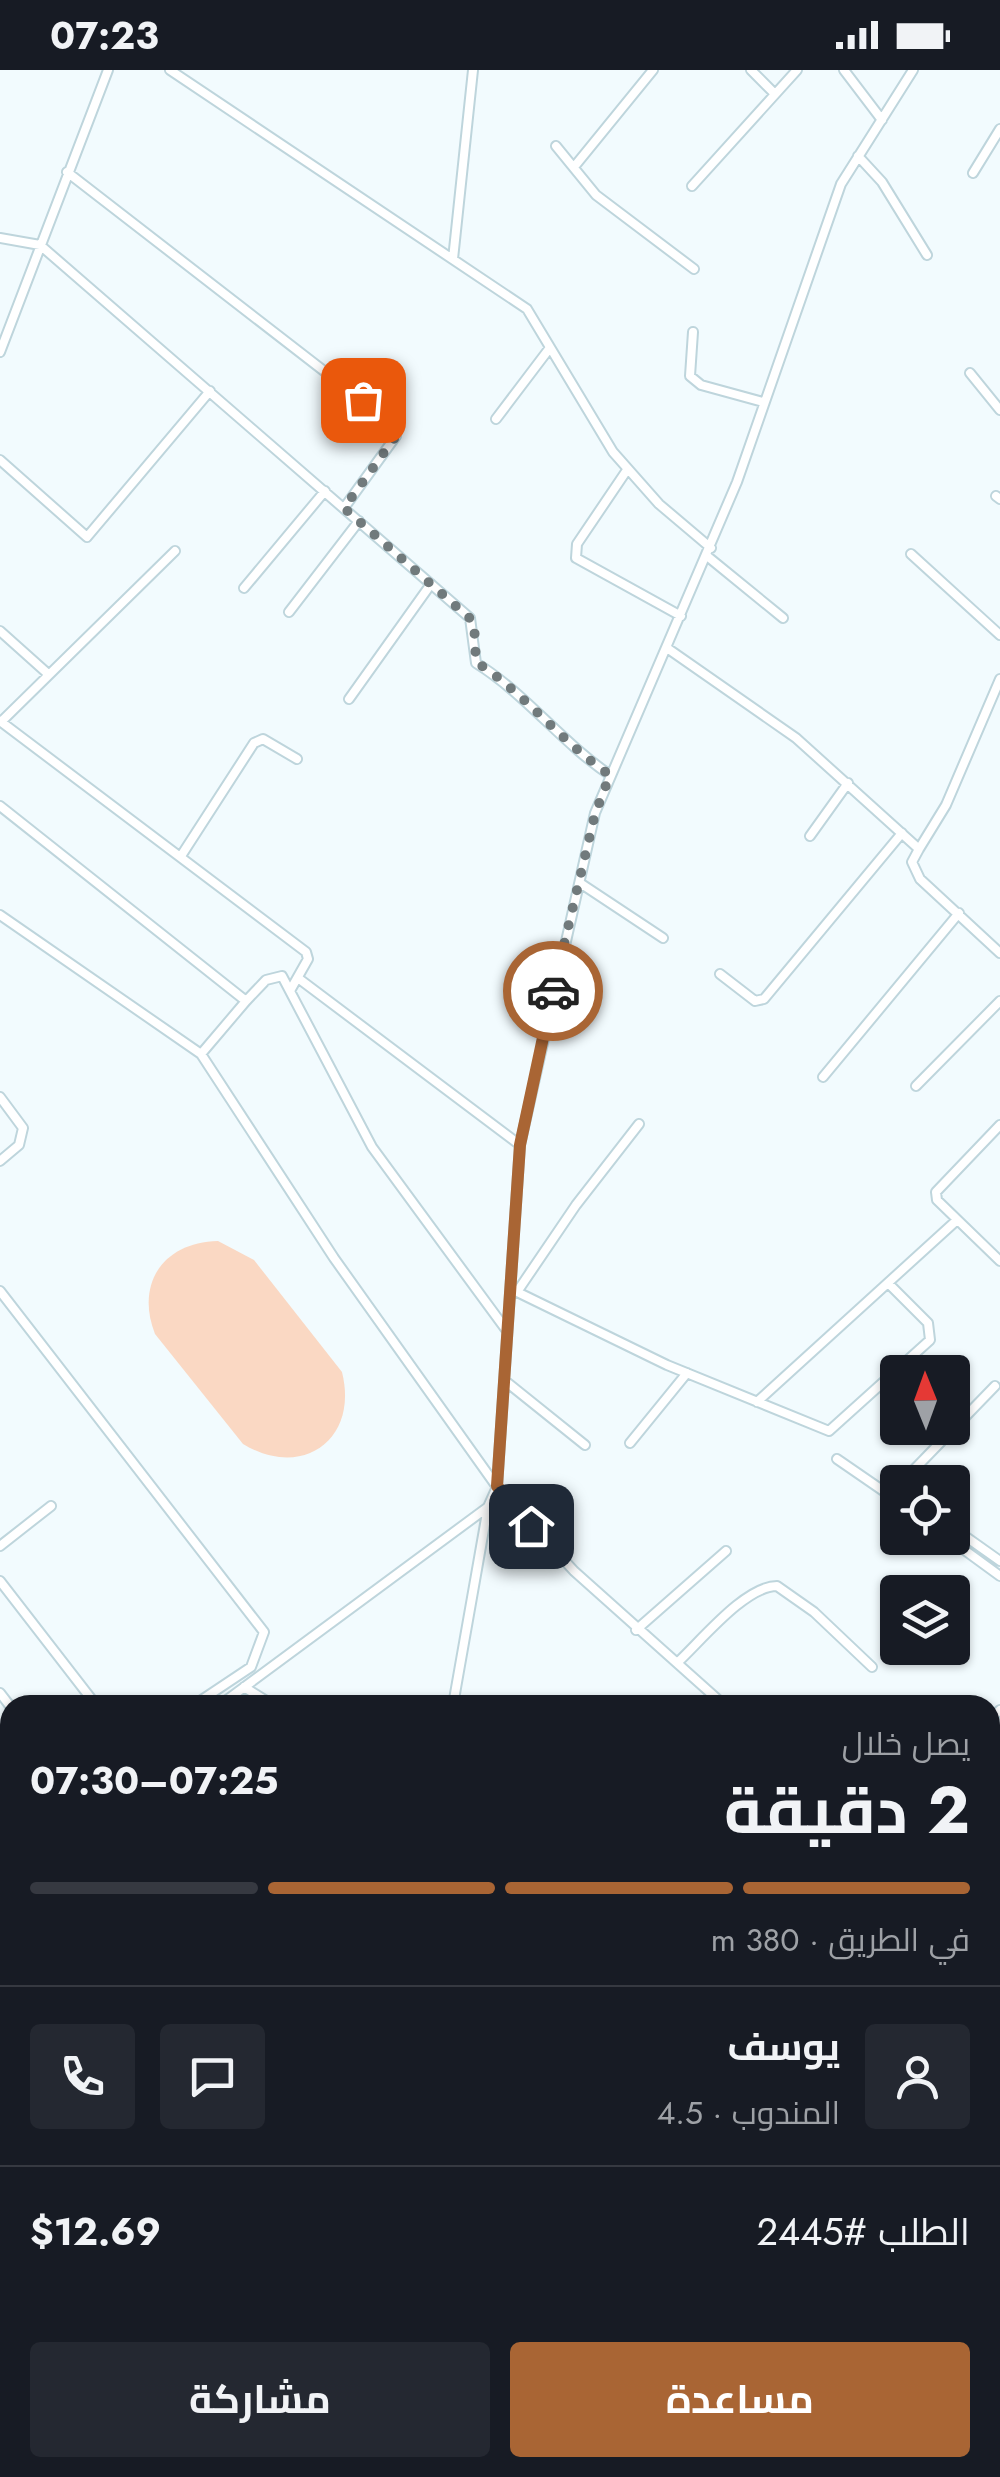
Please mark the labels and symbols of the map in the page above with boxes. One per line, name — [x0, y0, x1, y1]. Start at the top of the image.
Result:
pin — [321, 358, 406, 443]
courier — [503, 941, 603, 1041]
north arrow — [880, 1355, 970, 1445]
pin — [489, 1484, 574, 1569]

